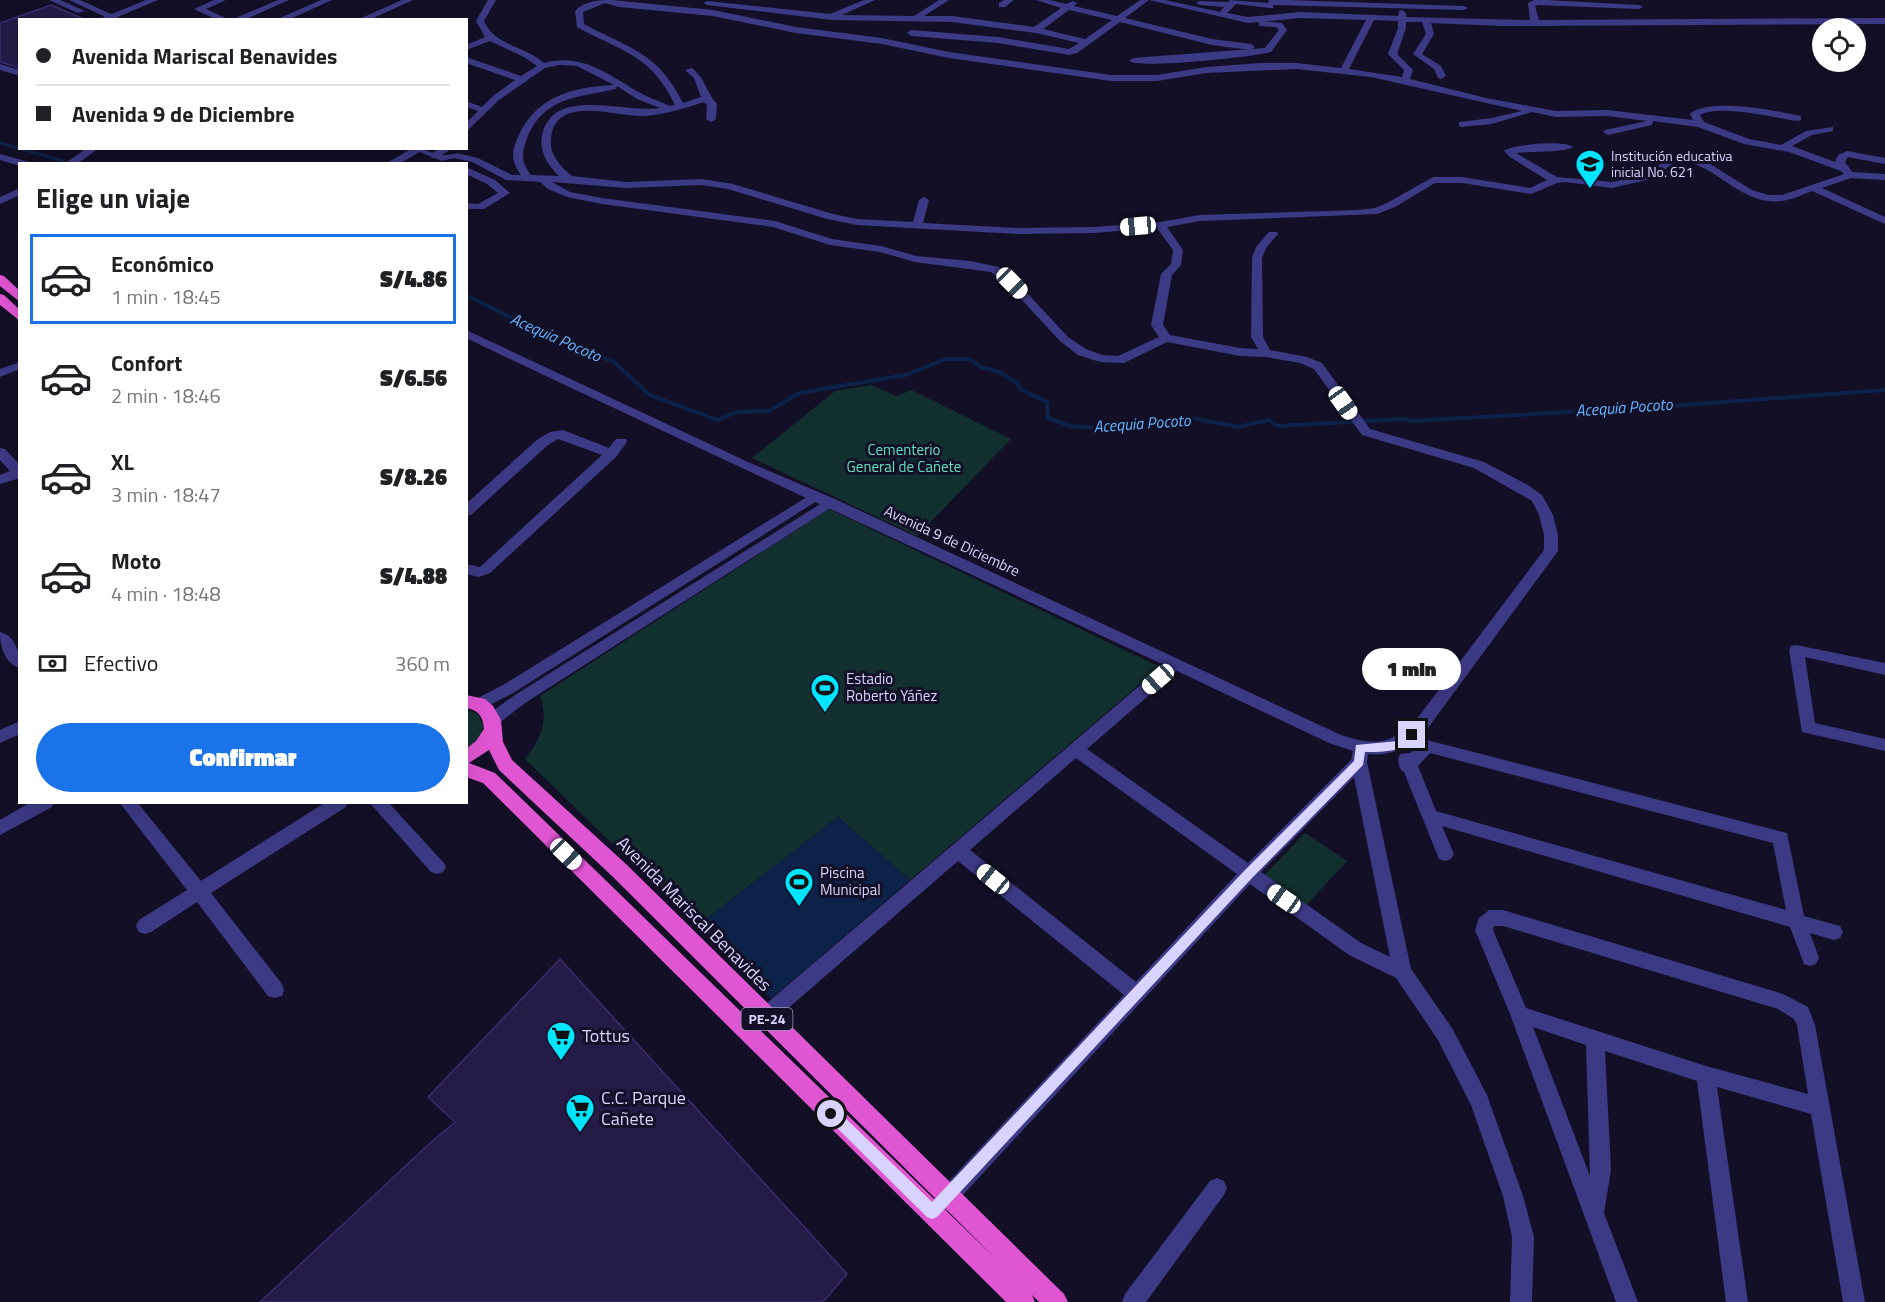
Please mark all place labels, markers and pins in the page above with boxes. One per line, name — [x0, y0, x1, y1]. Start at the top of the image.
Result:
place label: Institución educativa inicial No. 621 — [1611, 145, 1733, 182]
school or university icon: Institución educativa inicial No. 621 — [1574, 148, 1606, 190]
place label: Estadio Roberto Yáñez — [846, 667, 937, 707]
sports icon: Estadio Roberto Yáñez — [809, 672, 841, 714]
place label: Piscina Municipal — [820, 861, 881, 901]
sports icon: Piscina Municipal — [783, 866, 815, 908]
supermarket icon: Tottus — [545, 1020, 577, 1062]
place label: Tottus — [582, 1022, 630, 1049]
place label: C.C. Parque Cañete — [601, 1084, 686, 1132]
supermarket icon: C.C. Parque Cañete — [564, 1092, 596, 1134]

